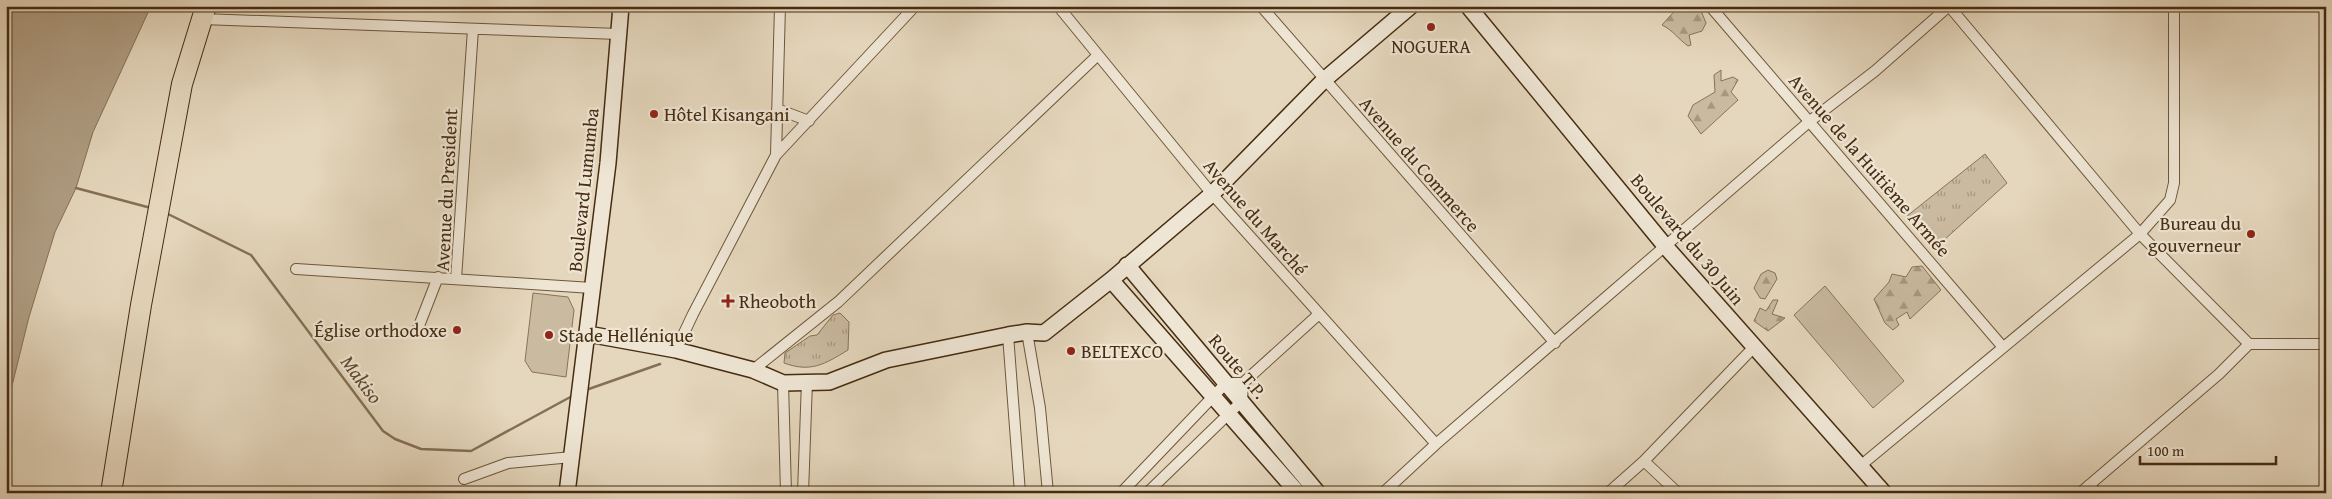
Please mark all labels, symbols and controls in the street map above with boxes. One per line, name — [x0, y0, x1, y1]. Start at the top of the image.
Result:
marker: NOGUERA — [1425, 21, 1437, 33]
place label: NOGUERA — [1391, 32, 1471, 60]
street label: Avenue de la Huitième Armée — [1782, 67, 1958, 263]
street label: Avenue du Commerce — [1353, 90, 1487, 238]
place label: Hôtel Kisangani — [664, 100, 790, 128]
street label: Boulevard Lumumba — [560, 107, 606, 273]
street label: Avenue du President — [428, 108, 464, 272]
marker: Hôtel Kisangani — [648, 108, 660, 120]
street label: Avenue du Marché — [1197, 152, 1315, 282]
street label: Boulevard du 30 Juin — [1624, 167, 1752, 311]
place label: Bureau du gouverneur — [2148, 209, 2242, 259]
marker: Bureau du gouverneur — [2245, 228, 2257, 240]
place label: Rheoboth — [739, 287, 816, 315]
marker: Rheoboth — [721, 294, 735, 308]
place label: Église orthodoxe — [314, 316, 447, 344]
place label: Stade Hellénique — [559, 321, 694, 349]
marker: Église orthodoxe — [451, 324, 463, 336]
street label: Route T.P. — [1202, 327, 1274, 405]
marker: Stade Hellénique — [543, 329, 555, 341]
place label: BELTEXCO — [1081, 337, 1163, 365]
marker: BELTEXCO — [1065, 345, 1077, 357]
water label: Makiso — [334, 349, 390, 410]
scale bar — [2140, 434, 2276, 466]
text: 100 m — [2147, 440, 2185, 461]

